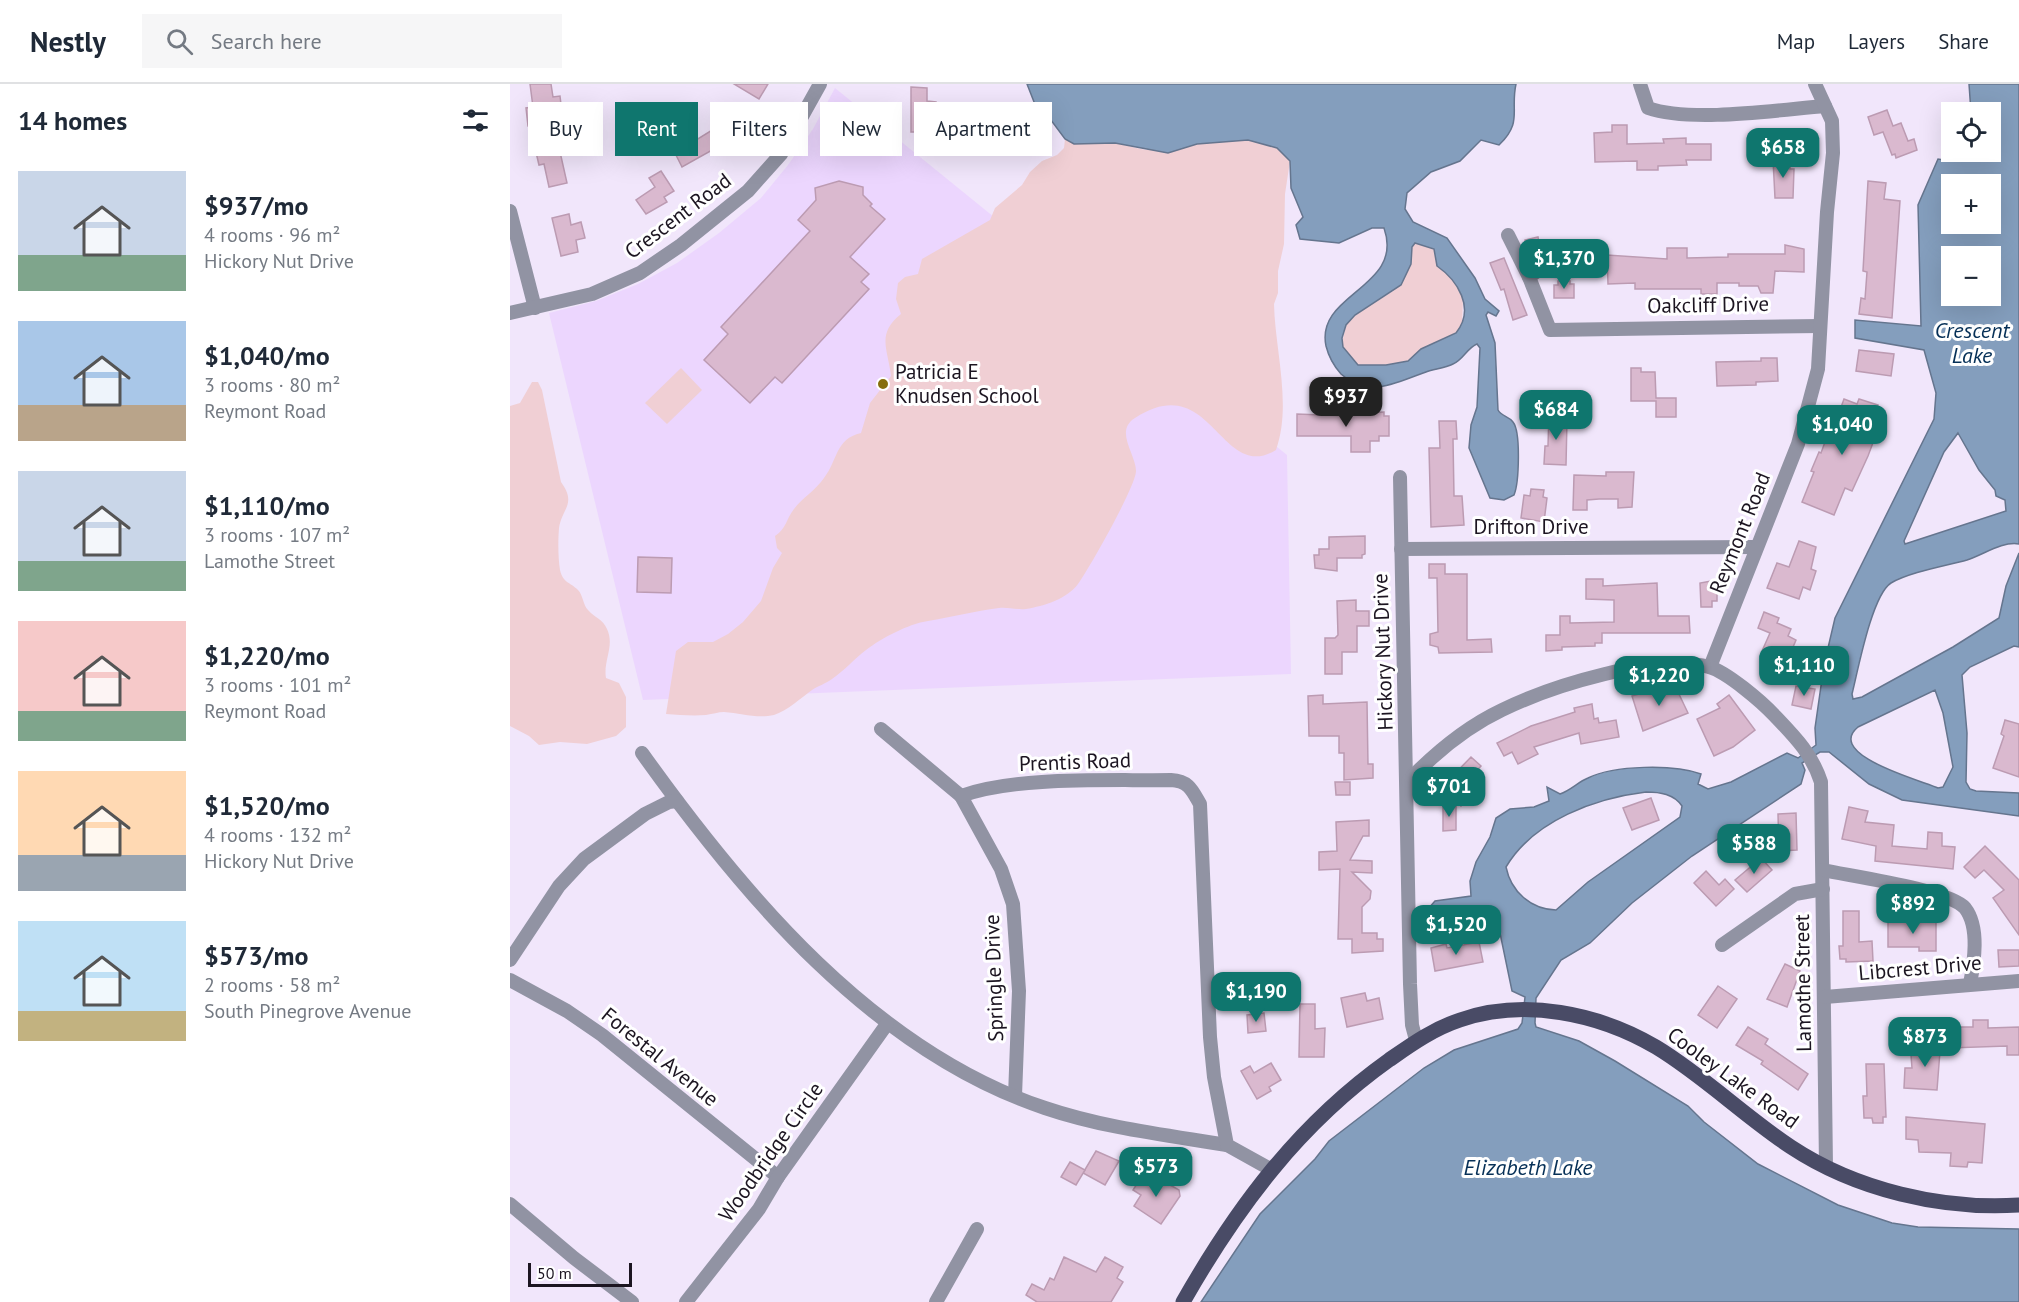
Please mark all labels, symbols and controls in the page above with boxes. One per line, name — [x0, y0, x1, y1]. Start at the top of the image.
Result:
search box — [142, 14, 562, 68]
text: Nestly — [30, 23, 106, 60]
icon: search — [163, 25, 196, 58]
text: Search here — [211, 27, 322, 55]
text: Map — [1777, 28, 1815, 55]
text: Layers — [1848, 28, 1905, 55]
text: Share — [1938, 28, 1989, 55]
chip: Buy — [528, 102, 603, 156]
chip: Rent — [615, 102, 698, 156]
chip: Filters — [710, 102, 808, 156]
chip: New — [820, 102, 902, 156]
chip: Apartment — [914, 102, 1052, 156]
map controls — [1941, 102, 2001, 306]
button: locate — [1941, 102, 2001, 162]
text: 14 homes — [18, 104, 127, 137]
icon: filters — [459, 104, 492, 137]
pin: $658 — [1747, 128, 1819, 179]
text: $658 — [1760, 134, 1806, 160]
street label: Crescent Road — [619, 167, 736, 264]
button: + — [1941, 174, 2001, 234]
text: $937/mo — [204, 189, 308, 222]
icon: home — [66, 195, 138, 267]
text: 4 rooms · 96 m² — [204, 222, 340, 248]
pin: $1,370 — [1515, 239, 1613, 290]
text: $1,370 — [1533, 245, 1595, 271]
button: − — [1941, 246, 2001, 306]
text: Hickory Nut Drive — [204, 248, 354, 274]
street label: Oakcliff Drive — [1647, 290, 1769, 319]
water label: Crescent Lake — [1935, 316, 2010, 369]
text: $1,040/mo — [204, 339, 330, 372]
icon: home — [66, 345, 138, 417]
place label: Patricia E Knudsen School — [895, 358, 1039, 409]
text: 3 rooms · 80 m² — [204, 372, 340, 398]
marker: Patricia E Knudsen School — [876, 377, 890, 391]
pin: $937 — [1310, 377, 1382, 428]
text: $937 — [1323, 383, 1369, 409]
pin: $684 — [1520, 390, 1592, 441]
text: $684 — [1533, 396, 1579, 422]
text: Reymont Road — [204, 398, 326, 424]
pin: $1,040 — [1793, 405, 1891, 456]
text: $1,040 — [1811, 411, 1873, 437]
street label: Reymont Road — [1703, 468, 1776, 597]
text: $1,110/mo — [204, 489, 330, 522]
icon: home — [66, 495, 138, 567]
street label: Drifton Drive — [1473, 513, 1589, 540]
text: 3 rooms · 107 m² — [204, 522, 350, 548]
text: Lamothe Street — [204, 548, 335, 574]
street label: Hickory Nut Drive — [1366, 573, 1399, 731]
text: $1,220/mo — [204, 639, 330, 672]
icon: home — [66, 645, 138, 717]
pin: $1,110 — [1755, 646, 1853, 697]
text: $1,110 — [1773, 652, 1835, 678]
pin: $1,220 — [1610, 656, 1708, 707]
text: $1,220 — [1628, 662, 1690, 688]
text: 3 rooms · 101 m² — [204, 672, 351, 698]
text: Reymont Road — [204, 698, 326, 724]
street label: Prentis Road — [1019, 746, 1131, 777]
pin: $701 — [1413, 767, 1485, 818]
text: $701 — [1426, 773, 1472, 799]
text: $1,520/mo — [204, 789, 330, 822]
icon: home — [66, 795, 138, 867]
text: 4 rooms · 132 m² — [204, 822, 351, 848]
pin: $588 — [1718, 824, 1790, 875]
text: $588 — [1731, 830, 1777, 856]
text: Hickory Nut Drive — [204, 848, 354, 874]
pin: $892 — [1877, 884, 1949, 935]
text: $892 — [1890, 890, 1936, 916]
pin: $1,520 — [1407, 905, 1505, 956]
text: $1,520 — [1425, 911, 1487, 937]
street label: Springle Drive — [978, 914, 1009, 1042]
street label: Lamothe Street — [1788, 914, 1817, 1052]
text: $573/mo — [204, 939, 308, 972]
icon: home — [66, 945, 138, 1017]
street label: Libcrest Drive — [1857, 949, 1983, 986]
text: 2 rooms · 58 m² — [204, 972, 340, 998]
pin: $1,190 — [1207, 972, 1305, 1023]
text: $1,190 — [1225, 978, 1287, 1004]
text: South Pinegrove Avenue — [204, 998, 411, 1024]
street label: Forestal Avenue — [596, 1001, 724, 1112]
pin: $873 — [1889, 1017, 1961, 1068]
street label: Cooley Lake Road — [1662, 1021, 1804, 1134]
text: $873 — [1902, 1023, 1948, 1049]
street label: Woodbridge Circle — [712, 1077, 829, 1227]
pin: $573 — [1120, 1147, 1192, 1198]
text: $573 — [1133, 1153, 1179, 1179]
water label: Elizabeth Lake — [1463, 1153, 1593, 1181]
scale bar — [528, 1260, 632, 1288]
text: 50 m — [537, 1263, 572, 1283]

